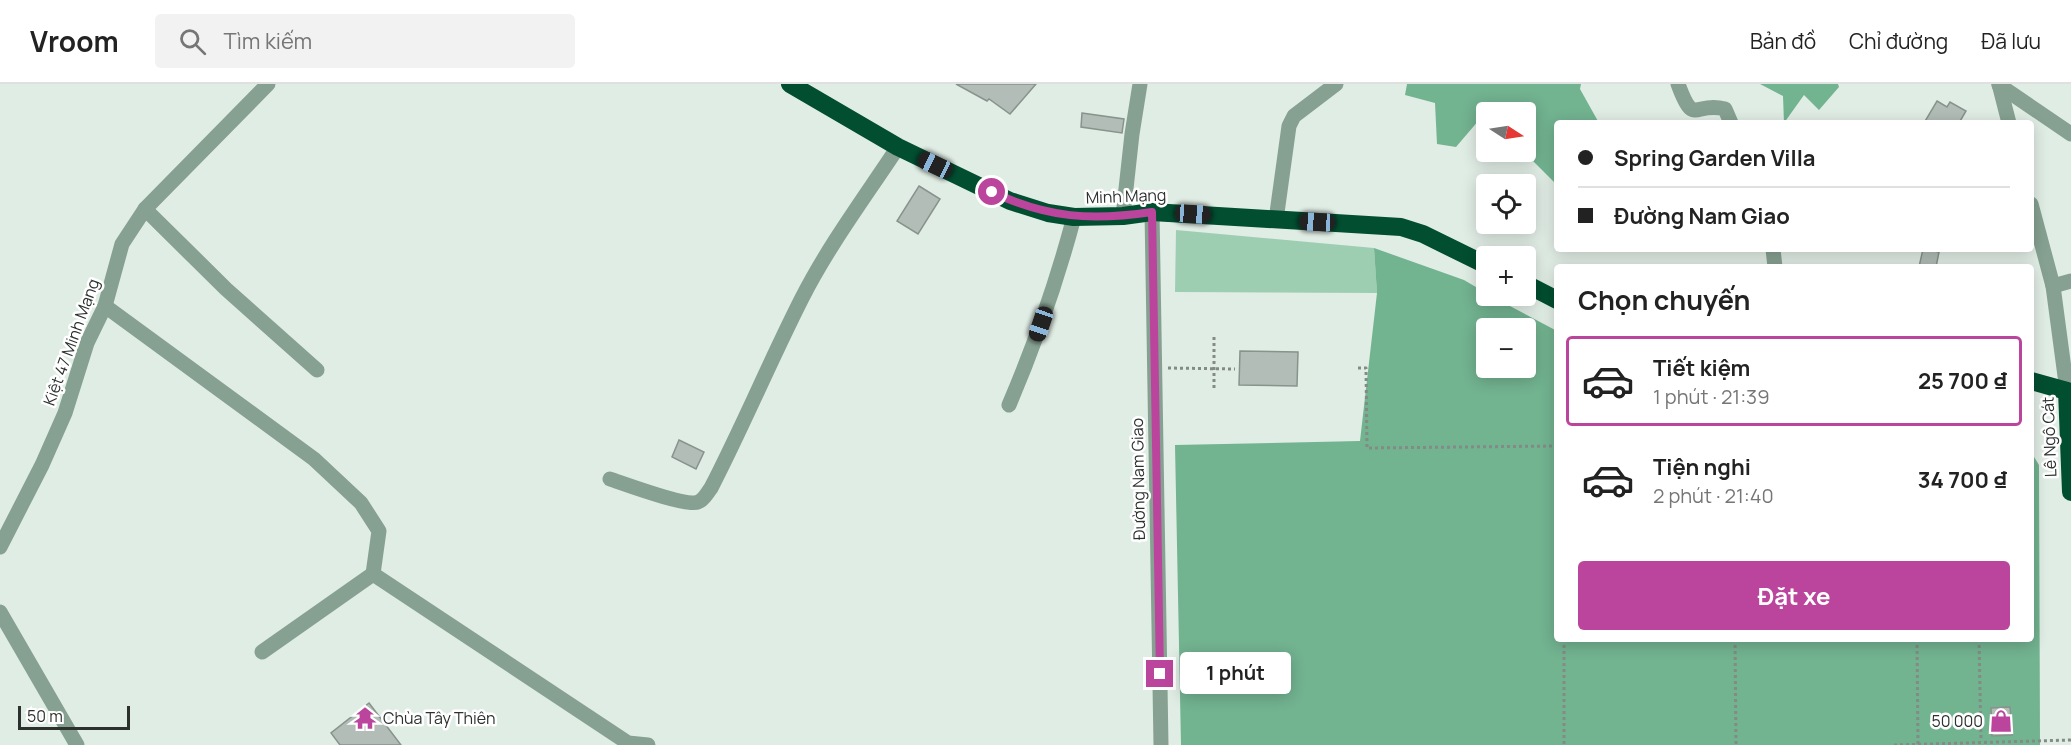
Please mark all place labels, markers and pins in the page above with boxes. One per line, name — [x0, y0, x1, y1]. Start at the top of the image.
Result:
temple icon: Chùa Tây Thiên — [352, 705, 378, 731]
place label: Chùa Tây Thiên — [383, 707, 495, 729]
shop icon: 50 000 — [1988, 708, 2014, 734]
place label: 50 000 — [1932, 710, 1983, 732]

